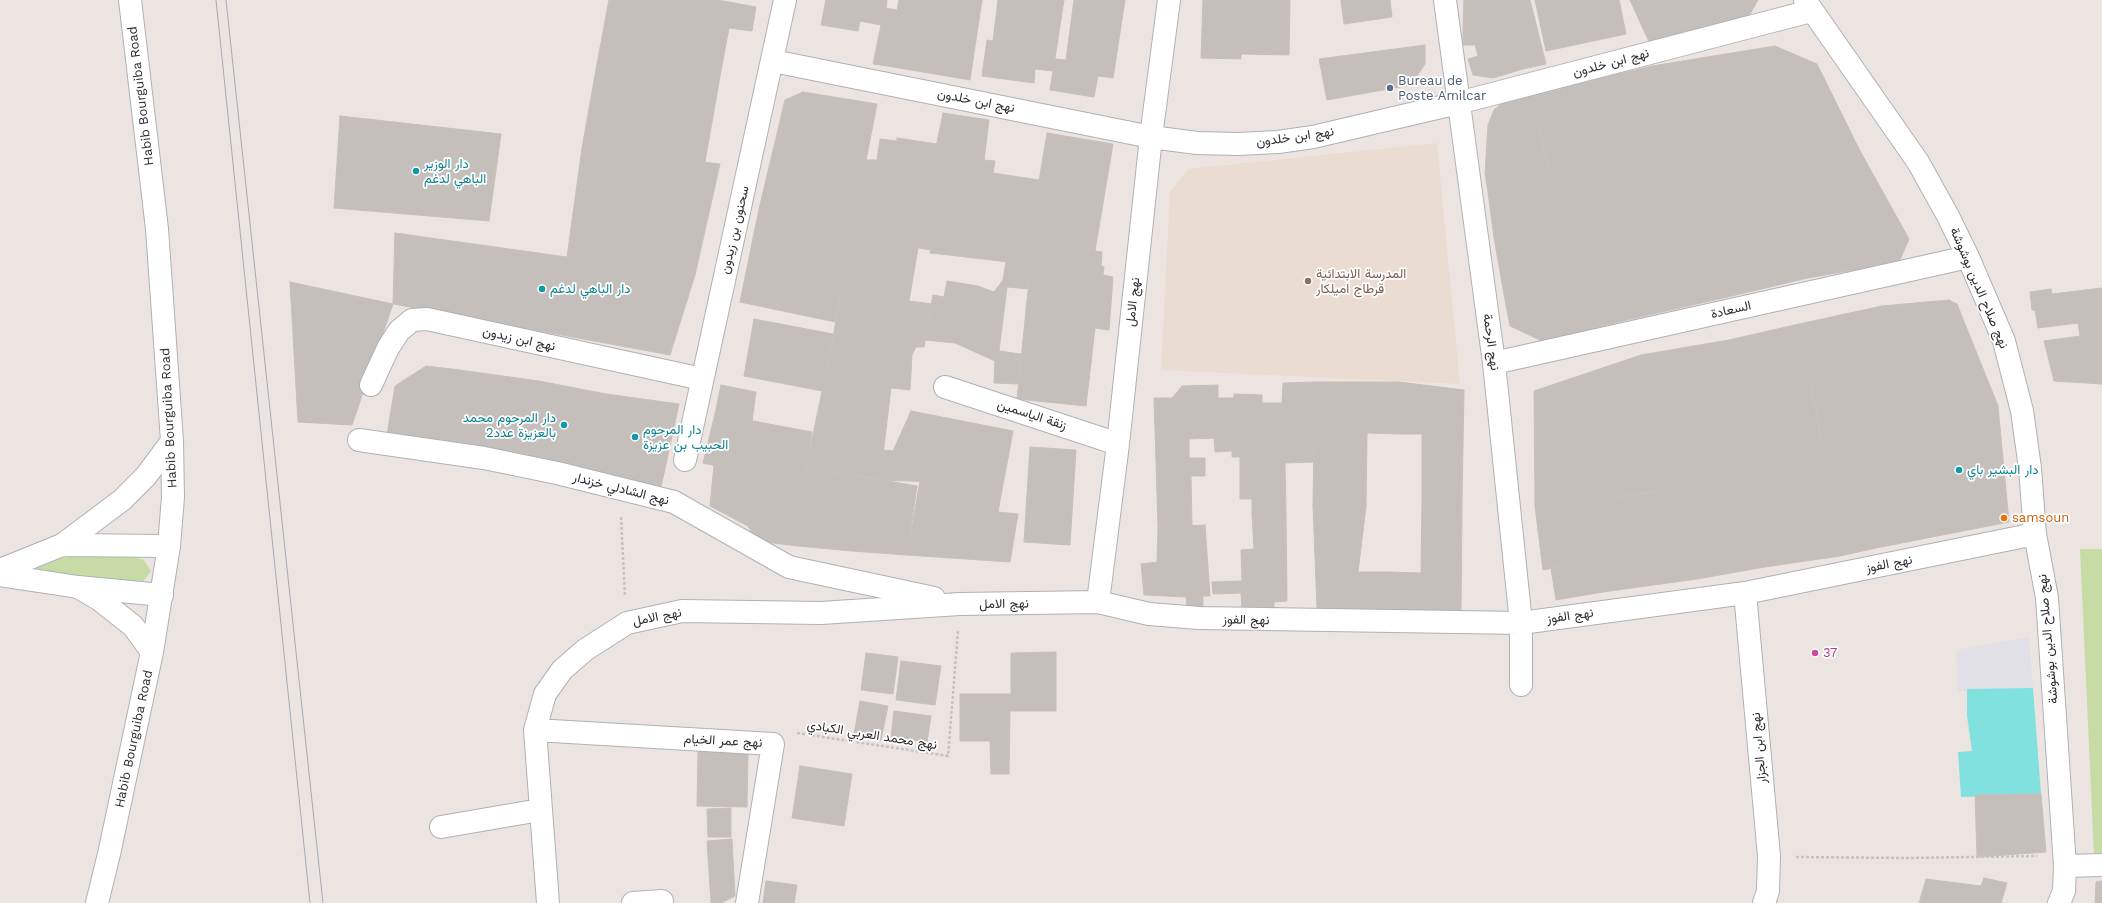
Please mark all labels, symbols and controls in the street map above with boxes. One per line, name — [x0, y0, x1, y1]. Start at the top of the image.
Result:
street label: Habib Bourguiba Road — [125, 25, 157, 167]
street label: نهج ابن خلدون — [1571, 45, 1651, 81]
place label: Bureau de Poste Amilcar — [1398, 73, 1486, 104]
marker: Bureau de Poste Amilcar — [1385, 83, 1395, 93]
street label: نهج ابن خلدون — [936, 86, 1016, 116]
street label: نهج ابن خلدون — [1255, 124, 1335, 150]
place label: دار الوزير الباهي لدغم — [424, 156, 486, 187]
marker: دار الوزير الباهي لدغم — [411, 166, 421, 176]
street label: سحنون بن زيدون — [717, 184, 753, 276]
street label: نهج صلاح الدين بوشوشة — [1946, 225, 2012, 351]
place label: المدرسة الابتدائية قرطاج اميلكار — [1316, 266, 1406, 297]
marker: المدرسة الابتدائية قرطاج اميلكار — [1303, 276, 1313, 286]
street label: نهج الامل — [1123, 277, 1143, 327]
place label: دار الباهي لدغم — [550, 281, 630, 297]
marker: دار الباهي لدغم — [537, 284, 547, 294]
street label: السعادة — [1709, 298, 1753, 322]
street label: نهج الرحمة — [1479, 313, 1503, 371]
street label: نهج ابن زيدون — [481, 324, 557, 354]
street label: Habib Bourguiba Road — [158, 348, 180, 488]
street label: زنقة الياسمين — [995, 396, 1069, 434]
place label: دار المرحوم محمد بالعزيزة عدد2 — [463, 410, 556, 441]
marker: دار المرحوم محمد بالعزيزة عدد2 — [559, 420, 569, 430]
place label: دار المرحوم الحبيب بن عزيزة — [643, 422, 728, 453]
marker: دار المرحوم الحبيب بن عزيزة — [630, 432, 640, 442]
place label: دار البشير باي — [1967, 462, 2038, 478]
marker: دار البشير باي — [1954, 465, 1964, 475]
street label: نهج الشادلي خزندار — [571, 470, 671, 508]
place label: samsoun — [2012, 510, 2069, 526]
marker: samsoun — [1999, 513, 2009, 523]
street label: نهج الفوز — [1864, 552, 1914, 576]
street label: نهج صلاح الدين بوشوشة — [2035, 574, 2061, 704]
street label: نهج الامل — [979, 596, 1029, 612]
street label: نهج الامل — [631, 605, 683, 629]
street label: نهج الفوز — [1546, 605, 1594, 627]
street label: نهج الفوز — [1222, 612, 1270, 628]
place label: 37 — [1823, 645, 1837, 661]
marker: 37 — [1810, 648, 1820, 658]
street label: Habib Bourguiba Road — [112, 669, 156, 809]
street label: نهج ابن الجزار — [1748, 712, 1770, 784]
street label: نهج محمد العربي الكبادي — [806, 717, 938, 753]
street label: نهج عمر الخيام — [683, 731, 763, 751]

